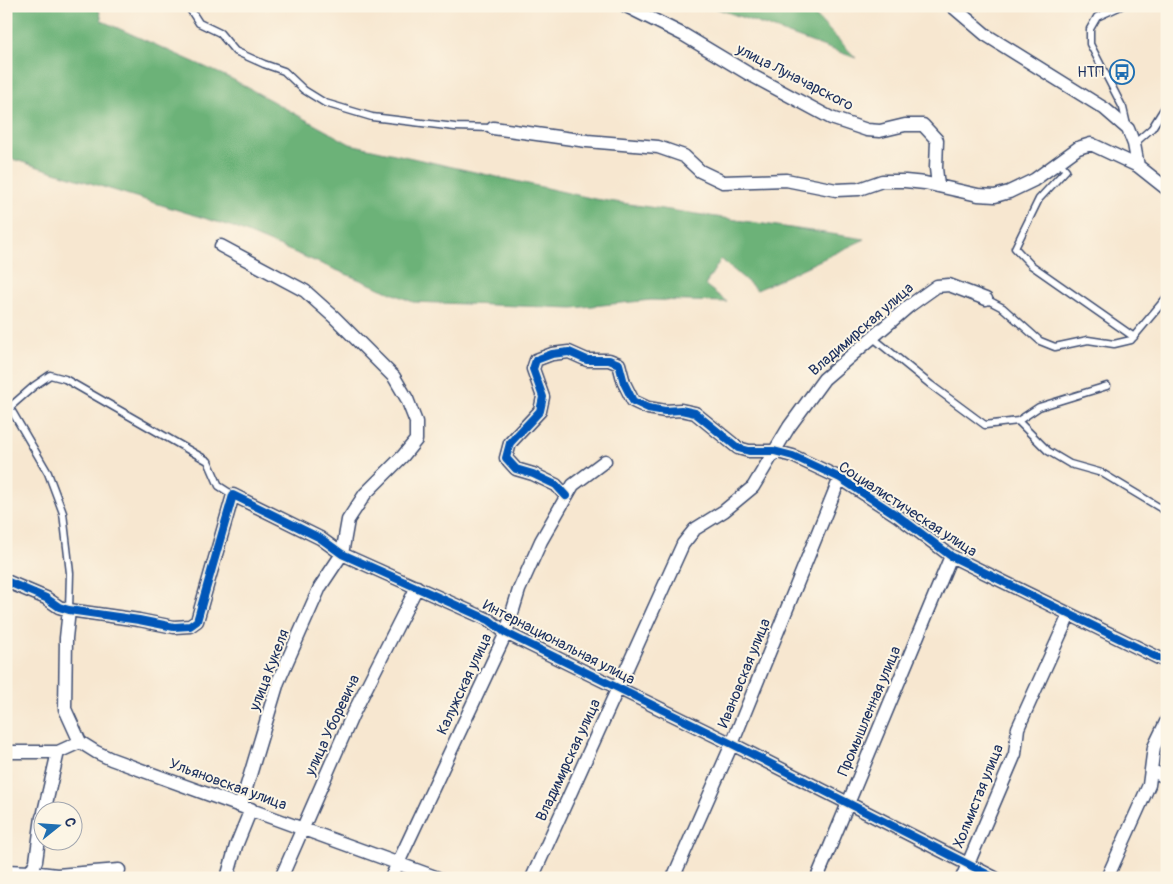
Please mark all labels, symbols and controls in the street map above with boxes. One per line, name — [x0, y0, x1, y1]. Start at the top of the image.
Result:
street label: улица Луначарского — [732, 39, 856, 115]
bus stop icon: НТП — [1109, 59, 1135, 85]
place label: НТП — [1077, 63, 1104, 82]
street label: Владимирская улица — [805, 279, 918, 380]
street label: Социалистическая улица — [835, 457, 981, 561]
street label: Интернациональная улица — [479, 596, 638, 689]
street label: Ивановская улица — [714, 616, 775, 731]
street label: улица Кукеля — [245, 627, 294, 715]
street label: Калужская улица — [433, 631, 496, 738]
street label: Промышленная улица — [834, 643, 905, 779]
street label: улица Уборевича — [300, 672, 364, 780]
street label: Владимирская улица — [532, 696, 605, 824]
street label: Холмистая улица — [949, 742, 1008, 851]
street label: Ульяновская улица — [166, 754, 289, 815]
north arrow — [32, 802, 82, 852]
text: С — [61, 816, 79, 829]

